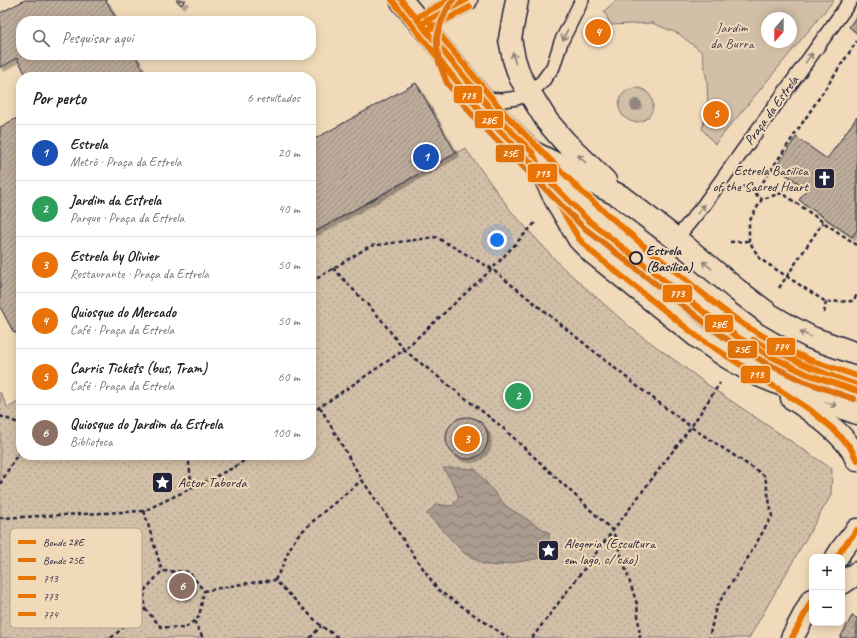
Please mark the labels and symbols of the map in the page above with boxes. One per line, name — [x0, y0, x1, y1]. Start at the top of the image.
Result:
north arrow — [761, 12, 797, 48]
pin: 4 — [585, 17, 611, 47]
park label: Jardim da Burra — [710, 19, 755, 52]
one-way arrow — [561, 29, 568, 41]
one-way arrow — [510, 51, 517, 64]
one-way arrow — [805, 52, 813, 63]
street label: Praça da Estrela — [741, 72, 803, 148]
line badge: 773 — [453, 85, 483, 104]
text: 773 — [461, 88, 476, 102]
pin: 5 — [703, 99, 729, 129]
line badge: 28E — [474, 110, 504, 129]
text: 28E — [481, 113, 499, 127]
pin: 1 — [413, 142, 439, 172]
line badge: 25E — [495, 144, 525, 163]
text: 25E — [502, 146, 520, 160]
one-way arrow — [577, 154, 587, 163]
place label: Estrela Basilica of the Sacred Heart — [713, 162, 809, 195]
line badge: 713 — [527, 163, 558, 183]
church icon: Estrela Basilica of the Sacred Heart — [811, 165, 837, 191]
text: 713 — [535, 166, 550, 180]
one-way arrow — [696, 203, 705, 214]
your location — [487, 230, 507, 250]
place label: Estrela (Basílica) — [646, 242, 694, 275]
marker: Estrela (Basílica) — [629, 251, 643, 265]
one-way arrow — [702, 261, 713, 270]
line badge: 773 — [662, 284, 693, 303]
text: 773 — [670, 286, 685, 300]
line badge: 28E — [704, 314, 734, 333]
text: 28E — [711, 317, 729, 331]
one-way arrow — [799, 330, 811, 338]
line badge: 774 — [766, 337, 796, 356]
text: 774 — [774, 339, 790, 353]
line badge: 25E — [727, 340, 758, 359]
text: 25E — [734, 342, 752, 356]
line badge: 713 — [740, 365, 771, 384]
text: 713 — [749, 367, 764, 381]
pin: 2 — [505, 381, 531, 411]
one-way arrow — [824, 401, 837, 408]
pin: 3 — [454, 424, 480, 454]
place icon: Actor Taborda — [149, 469, 175, 495]
place label: Actor Taborda — [178, 474, 247, 491]
legend — [10, 528, 142, 628]
text: Bonde 28E — [43, 535, 85, 549]
place label: Alegoria (Escultura em lago, c/ cão) — [564, 535, 656, 568]
place icon: Alegoria (Escultura em lago, c/ cão) — [535, 538, 561, 564]
text: Bonde 25E — [43, 553, 85, 567]
text: 713 — [43, 571, 59, 585]
pin: 6 — [169, 571, 195, 601]
text: 773 — [43, 589, 59, 603]
text: 774 — [43, 607, 59, 621]

